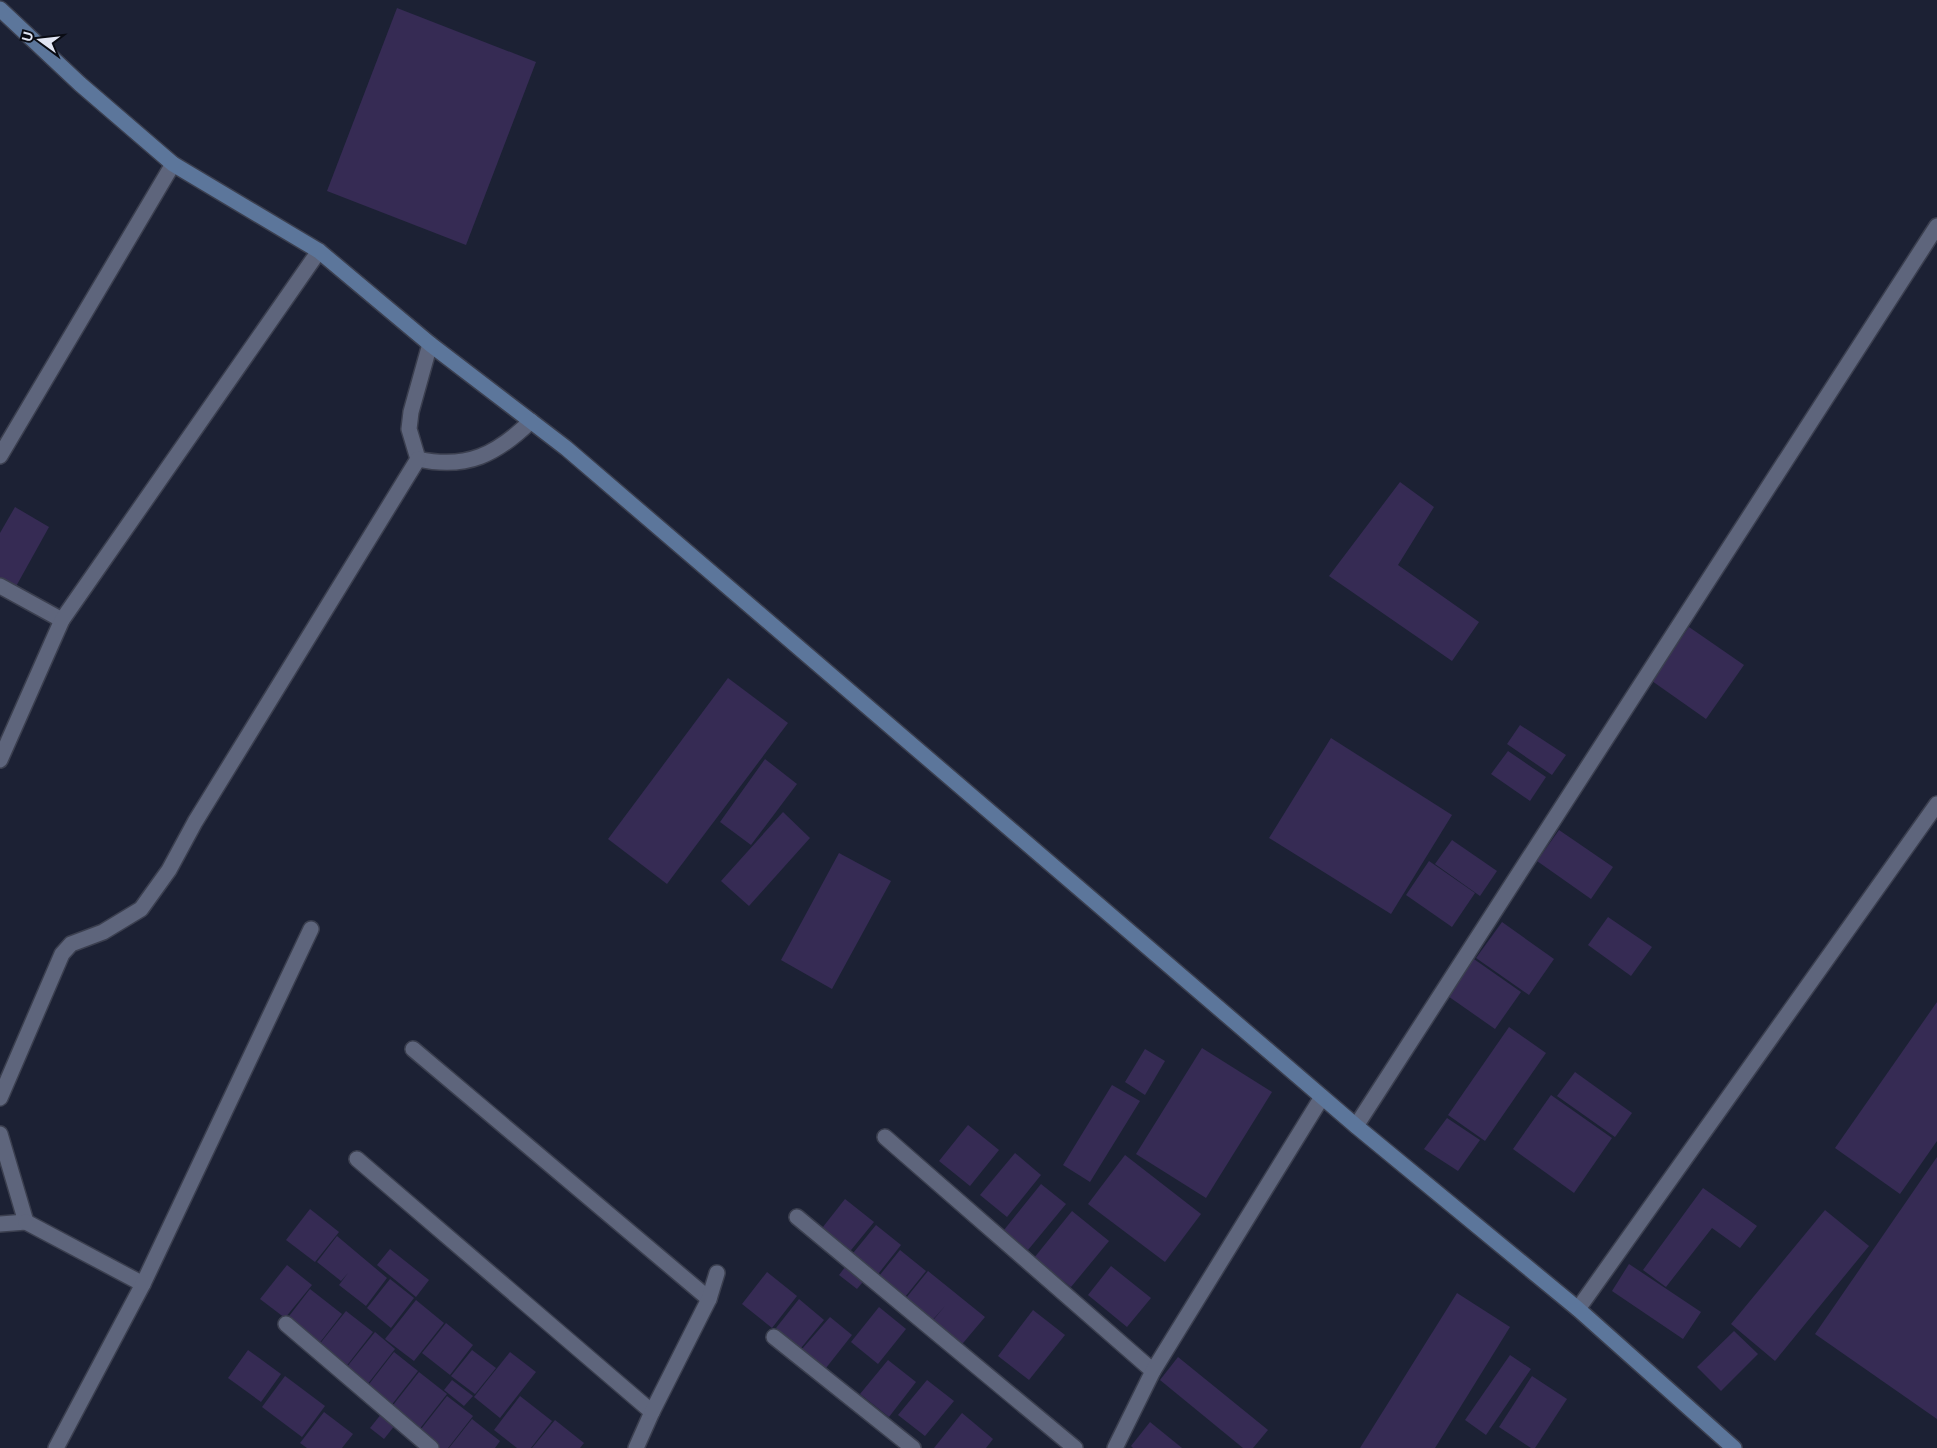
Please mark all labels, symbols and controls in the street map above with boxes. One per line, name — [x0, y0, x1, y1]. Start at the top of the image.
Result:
north arrow — [15, 15, 65, 65]
text: U — [18, 30, 37, 44]

